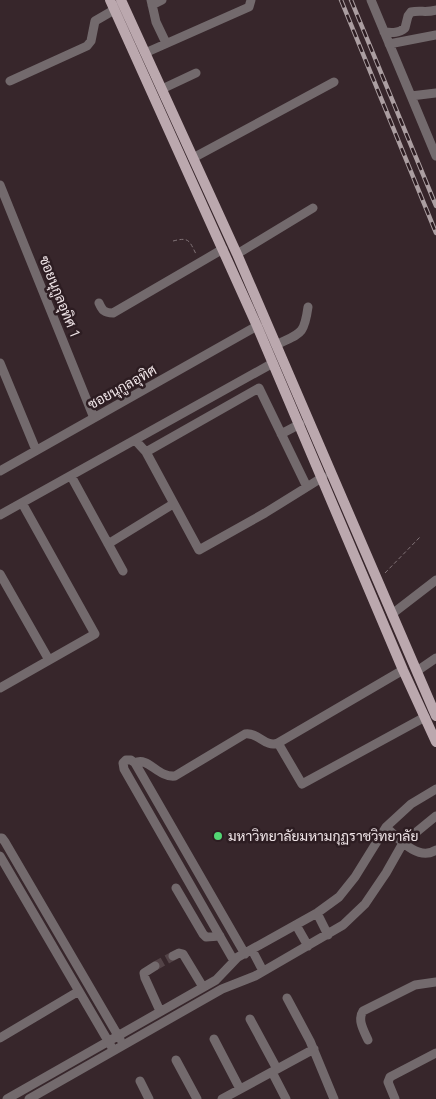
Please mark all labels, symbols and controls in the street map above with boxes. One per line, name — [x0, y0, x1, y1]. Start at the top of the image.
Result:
street label: ซอยนุกูลอุทิศ 1 — [34, 253, 86, 341]
street label: ซอยนุกูลอุทิศ — [84, 360, 160, 414]
place label: มหาวิทยาลัยมหามกุฏราชวิทยาลัย — [228, 826, 418, 846]
marker: มหาวิทยาลัยมหามกุฏราชวิทยาลัย — [212, 830, 224, 842]

